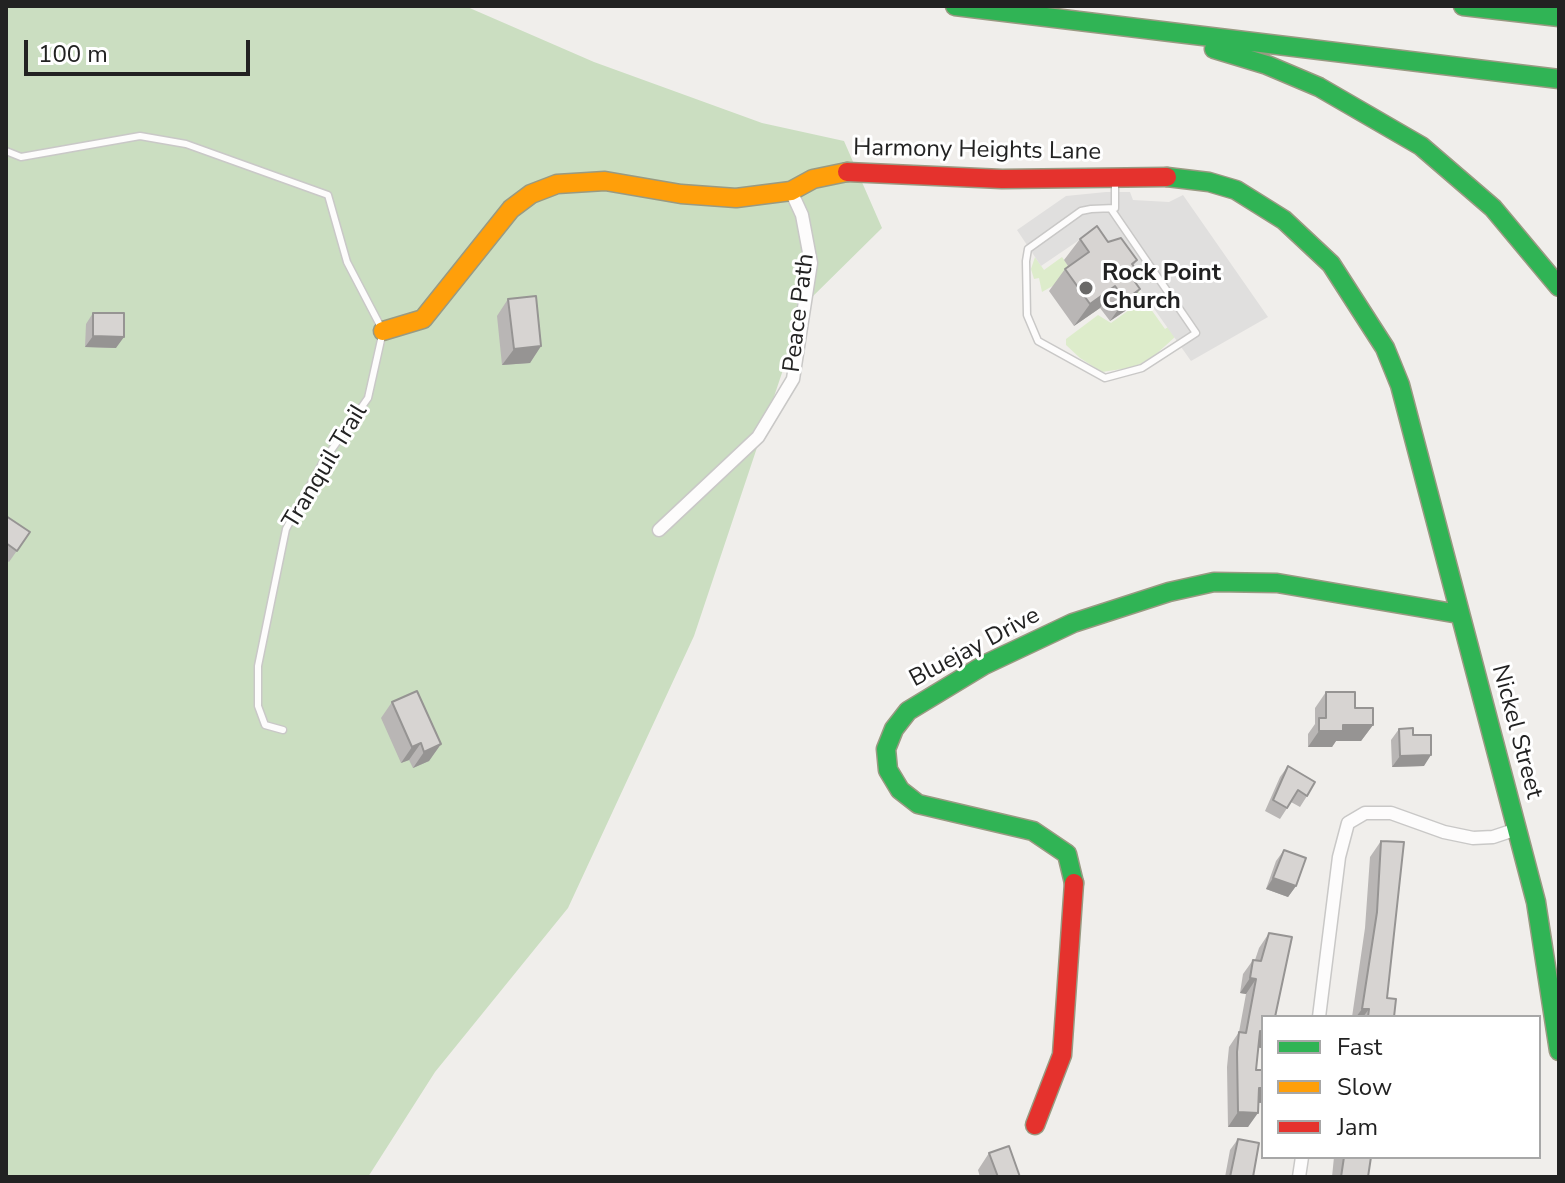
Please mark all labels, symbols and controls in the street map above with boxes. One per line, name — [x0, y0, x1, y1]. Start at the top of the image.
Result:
scale bar — [28, 24, 254, 74]
text: 100 m — [38, 38, 108, 70]
street label: Harmony Heights Lane — [853, 134, 1101, 168]
street label: Peace Path — [778, 252, 822, 374]
place label: Rock Point Church — [1102, 260, 1221, 316]
marker: Rock Point Church — [1077, 279, 1095, 297]
street label: Tranquil Trail — [278, 399, 374, 535]
street label: Bluejay Drive — [905, 602, 1045, 694]
street label: Nickel Street — [1484, 662, 1548, 802]
legend — [1261, 1015, 1541, 1159]
text: Fast — [1337, 1031, 1382, 1063]
text: Slow — [1337, 1071, 1392, 1103]
text: Jam — [1337, 1111, 1378, 1143]

